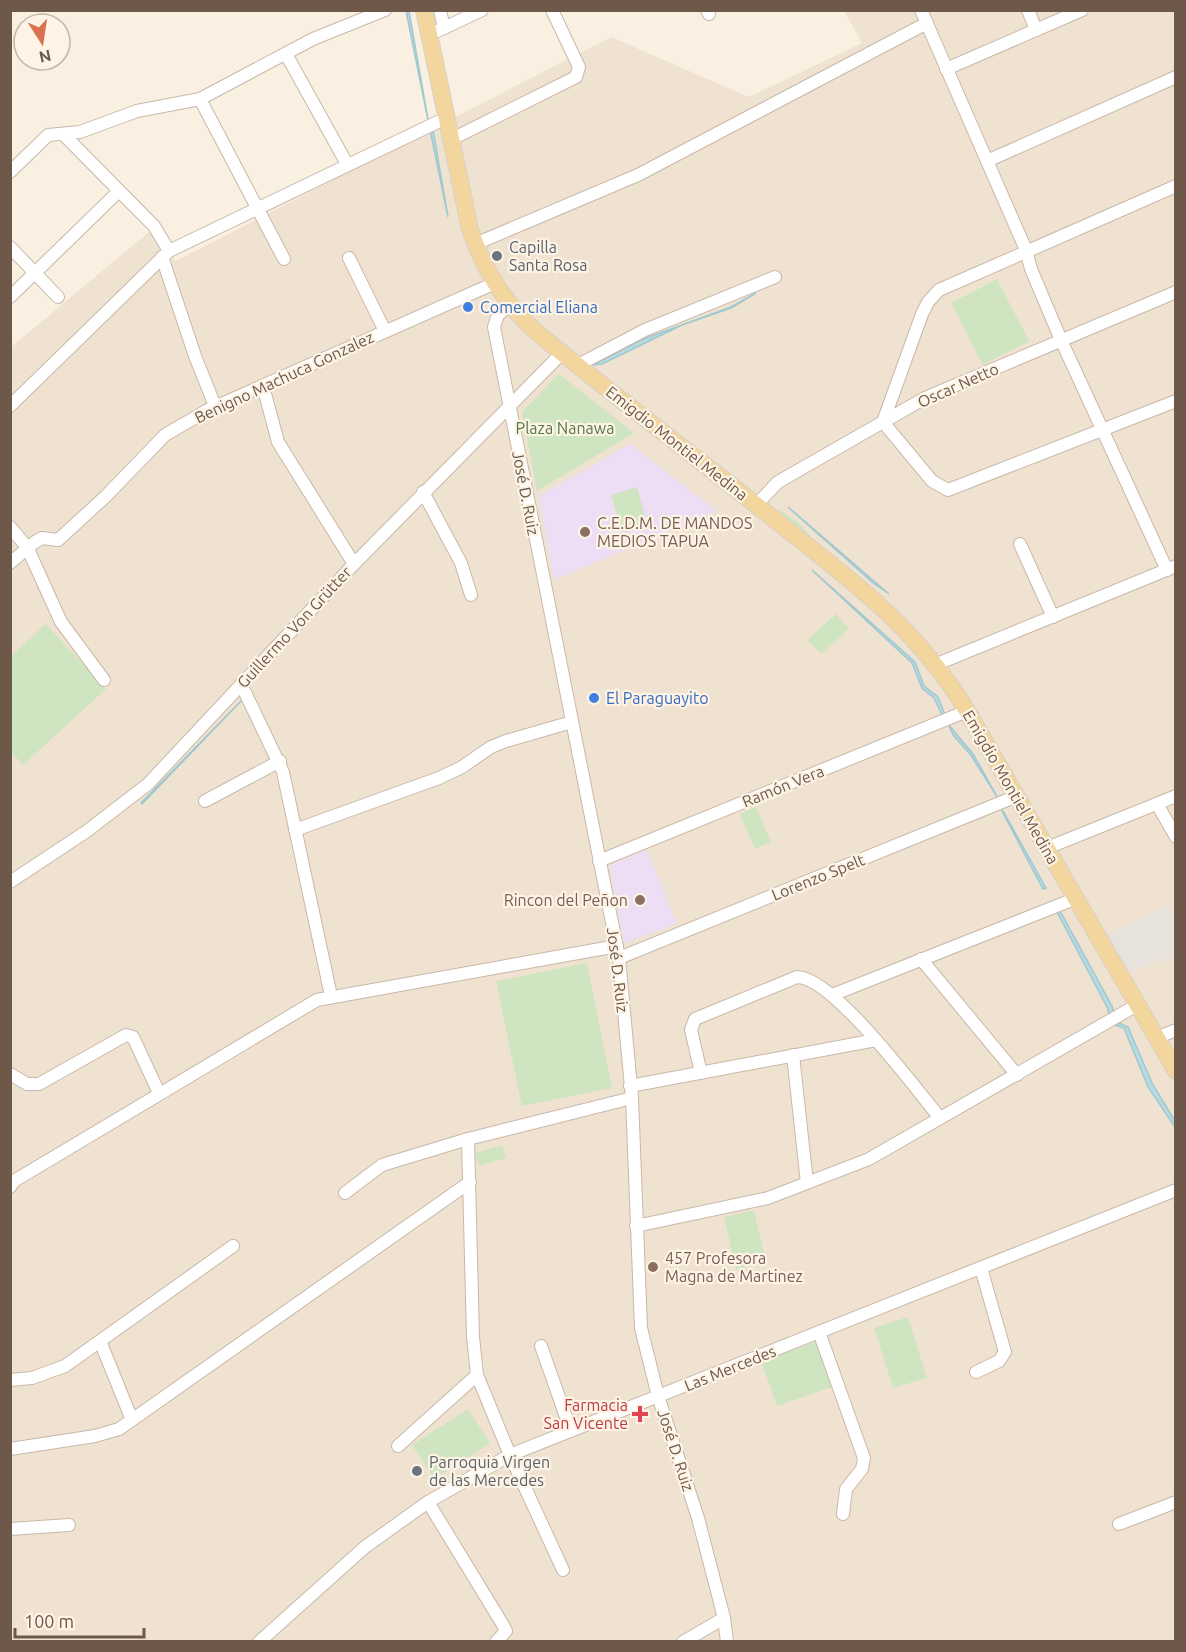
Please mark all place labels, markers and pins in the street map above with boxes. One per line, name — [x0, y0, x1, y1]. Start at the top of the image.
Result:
place label: Capilla Santa Rosa — [509, 238, 587, 274]
marker: Capilla Santa Rosa — [490, 249, 504, 263]
place label: Comercial Eliana — [480, 298, 598, 316]
marker: Comercial Eliana — [461, 300, 475, 314]
place label: C.E.D.M. DE MANDOS MEDIOS TAPUA — [597, 514, 752, 550]
marker: C.E.D.M. DE MANDOS MEDIOS TAPUA — [578, 525, 592, 539]
place label: El Paraguayito — [606, 689, 709, 707]
marker: El Paraguayito — [587, 691, 601, 705]
place label: Rincon del Peñon — [504, 891, 628, 909]
marker: Rincon del Peñon — [633, 893, 647, 907]
place label: 457 Profesora Magna de Martinez — [665, 1249, 803, 1285]
marker: 457 Profesora Magna de Martinez — [646, 1260, 660, 1274]
place label: Farmacia San Vicente — [544, 1396, 628, 1432]
marker: Farmacia San Vicente — [633, 1407, 647, 1421]
place label: Parroquia Virgen de las Mercedes — [429, 1453, 550, 1489]
marker: Parroquia Virgen de las Mercedes — [410, 1464, 424, 1478]

